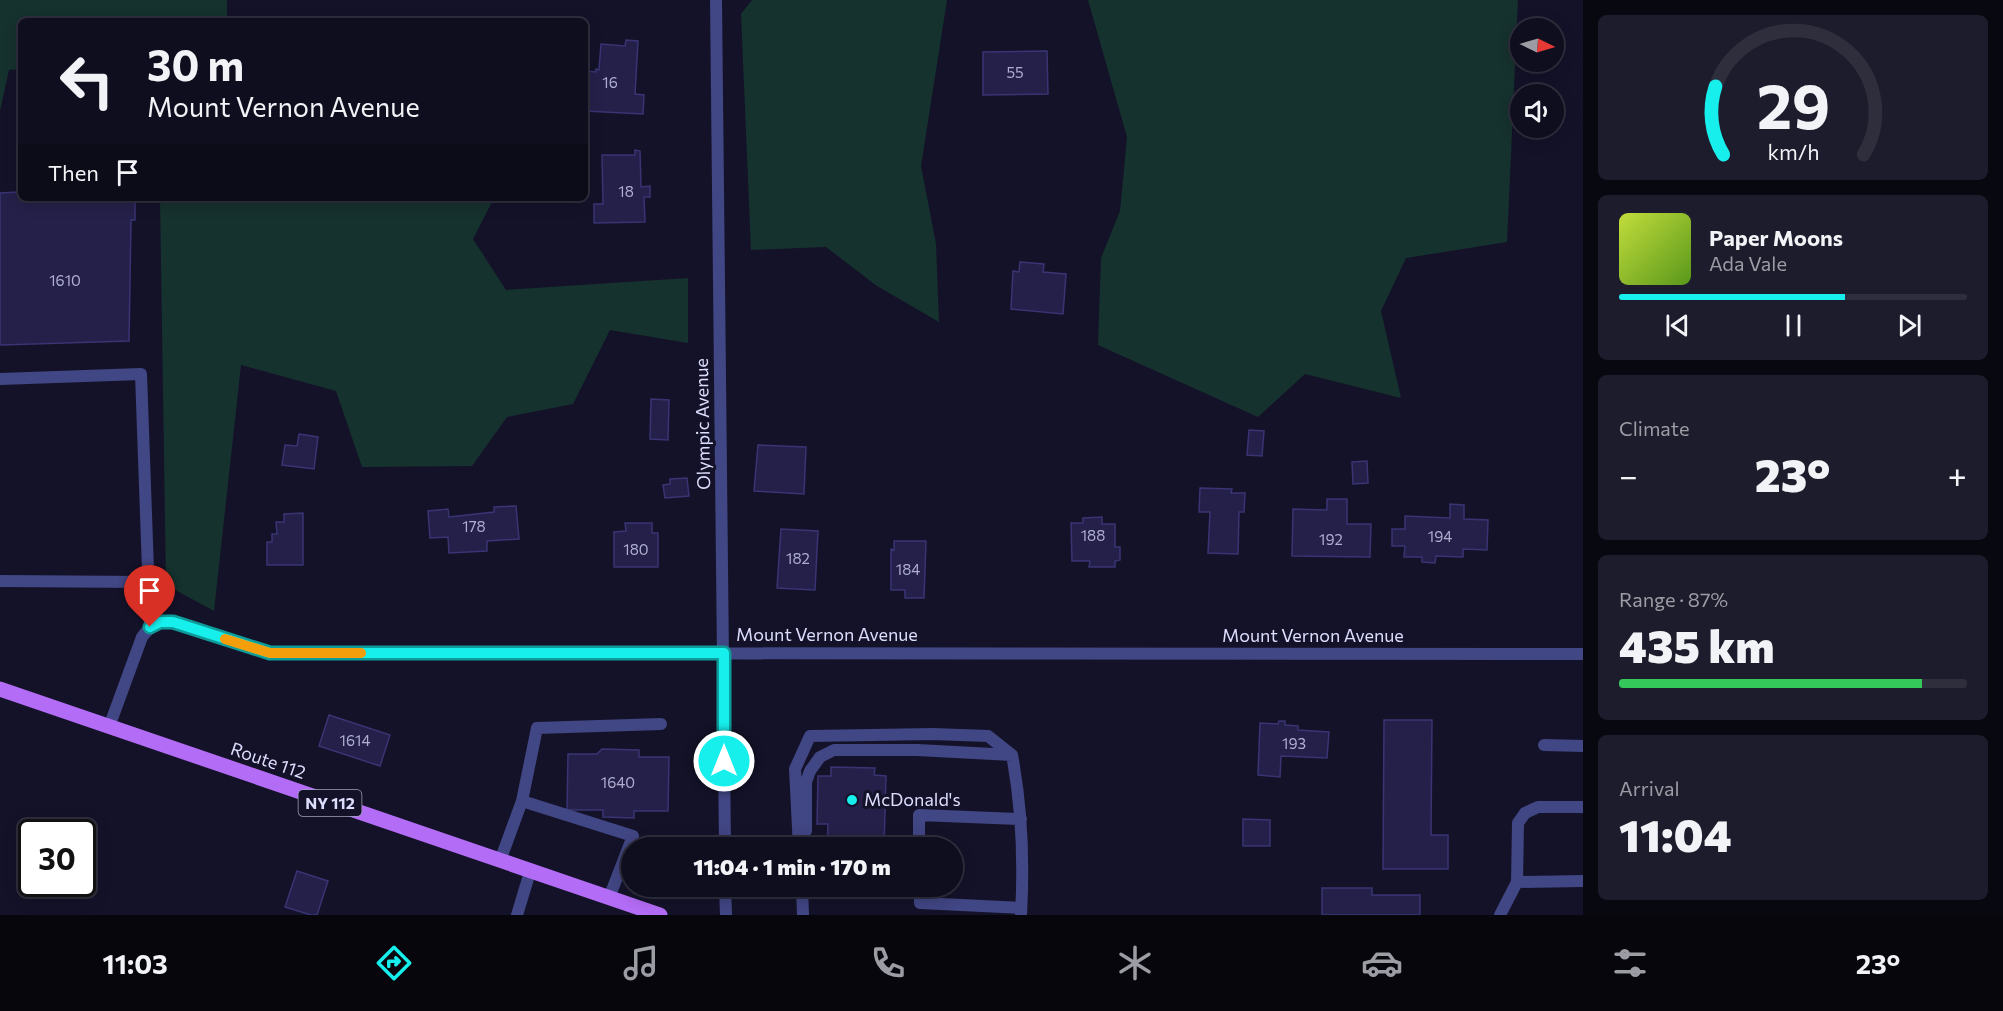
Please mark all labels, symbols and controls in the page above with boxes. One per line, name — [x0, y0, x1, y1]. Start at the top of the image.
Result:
north arrow — [1510, 18, 1564, 72]
map controls — [1510, 18, 1564, 138]
text: 30 m — [147, 38, 244, 90]
icon: left — [48, 42, 126, 120]
house number: 55 — [1006, 63, 1024, 81]
text: 29 — [1756, 66, 1830, 142]
house number: 16 — [602, 73, 618, 91]
button: sound — [1510, 84, 1564, 138]
text: Mount Vernon Avenue — [147, 90, 420, 123]
text: km/h — [1767, 138, 1819, 164]
icon: arrive — [111, 156, 144, 189]
text: Then — [48, 159, 99, 186]
house number: 18 — [618, 182, 634, 200]
text: Paper Moons — [1709, 224, 1843, 251]
text: Ada Vale — [1709, 251, 1787, 275]
house number: 1610 — [49, 271, 81, 289]
icon: previous — [1661, 309, 1694, 342]
icon: pause — [1777, 309, 1810, 342]
icon: next — [1893, 309, 1926, 342]
street label: Olympic Avenue — [690, 358, 714, 490]
text: Climate — [1619, 416, 1689, 440]
text: 23° — [1755, 446, 1831, 501]
text: − — [1619, 454, 1638, 495]
text: + — [1948, 454, 1967, 495]
house number: 178 — [462, 517, 486, 535]
house number: 188 — [1081, 526, 1105, 544]
house number: 194 — [1428, 527, 1452, 545]
house number: 192 — [1319, 530, 1343, 548]
house number: 180 — [623, 540, 649, 558]
house number: 182 — [786, 549, 810, 567]
house number: 184 — [896, 560, 920, 578]
pin — [124, 565, 175, 627]
icon: arrive — [133, 574, 166, 607]
text: Range · 87% — [1619, 587, 1728, 611]
text: 435 km — [1619, 617, 1774, 672]
street label: Mount Vernon Avenue — [736, 623, 918, 645]
street label: Mount Vernon Avenue — [1222, 624, 1404, 646]
position arrow — [692, 729, 756, 793]
house number: 1614 — [340, 731, 370, 749]
house number: 193 — [1282, 734, 1306, 752]
street label: Route 112 — [228, 737, 309, 783]
house number: 1640 — [601, 773, 635, 791]
text: Arrival — [1619, 776, 1680, 800]
place label: McDonald's — [864, 788, 961, 810]
road number: NY 112 — [298, 790, 362, 816]
marker: McDonald's — [845, 793, 859, 807]
text: 11:04 — [1619, 806, 1732, 861]
speed limit sign: 30 — [18, 819, 96, 897]
text: 11:04 · 1 min · 170 m — [693, 853, 891, 880]
icon: directions — [373, 942, 415, 984]
icon: music — [620, 942, 662, 984]
icon: phone — [867, 942, 909, 984]
icon: climate — [1114, 942, 1156, 984]
icon: car — [1361, 942, 1403, 984]
icon: filters — [1609, 942, 1651, 984]
text: 11:03 — [103, 947, 168, 980]
text: 23° — [1856, 947, 1900, 980]

